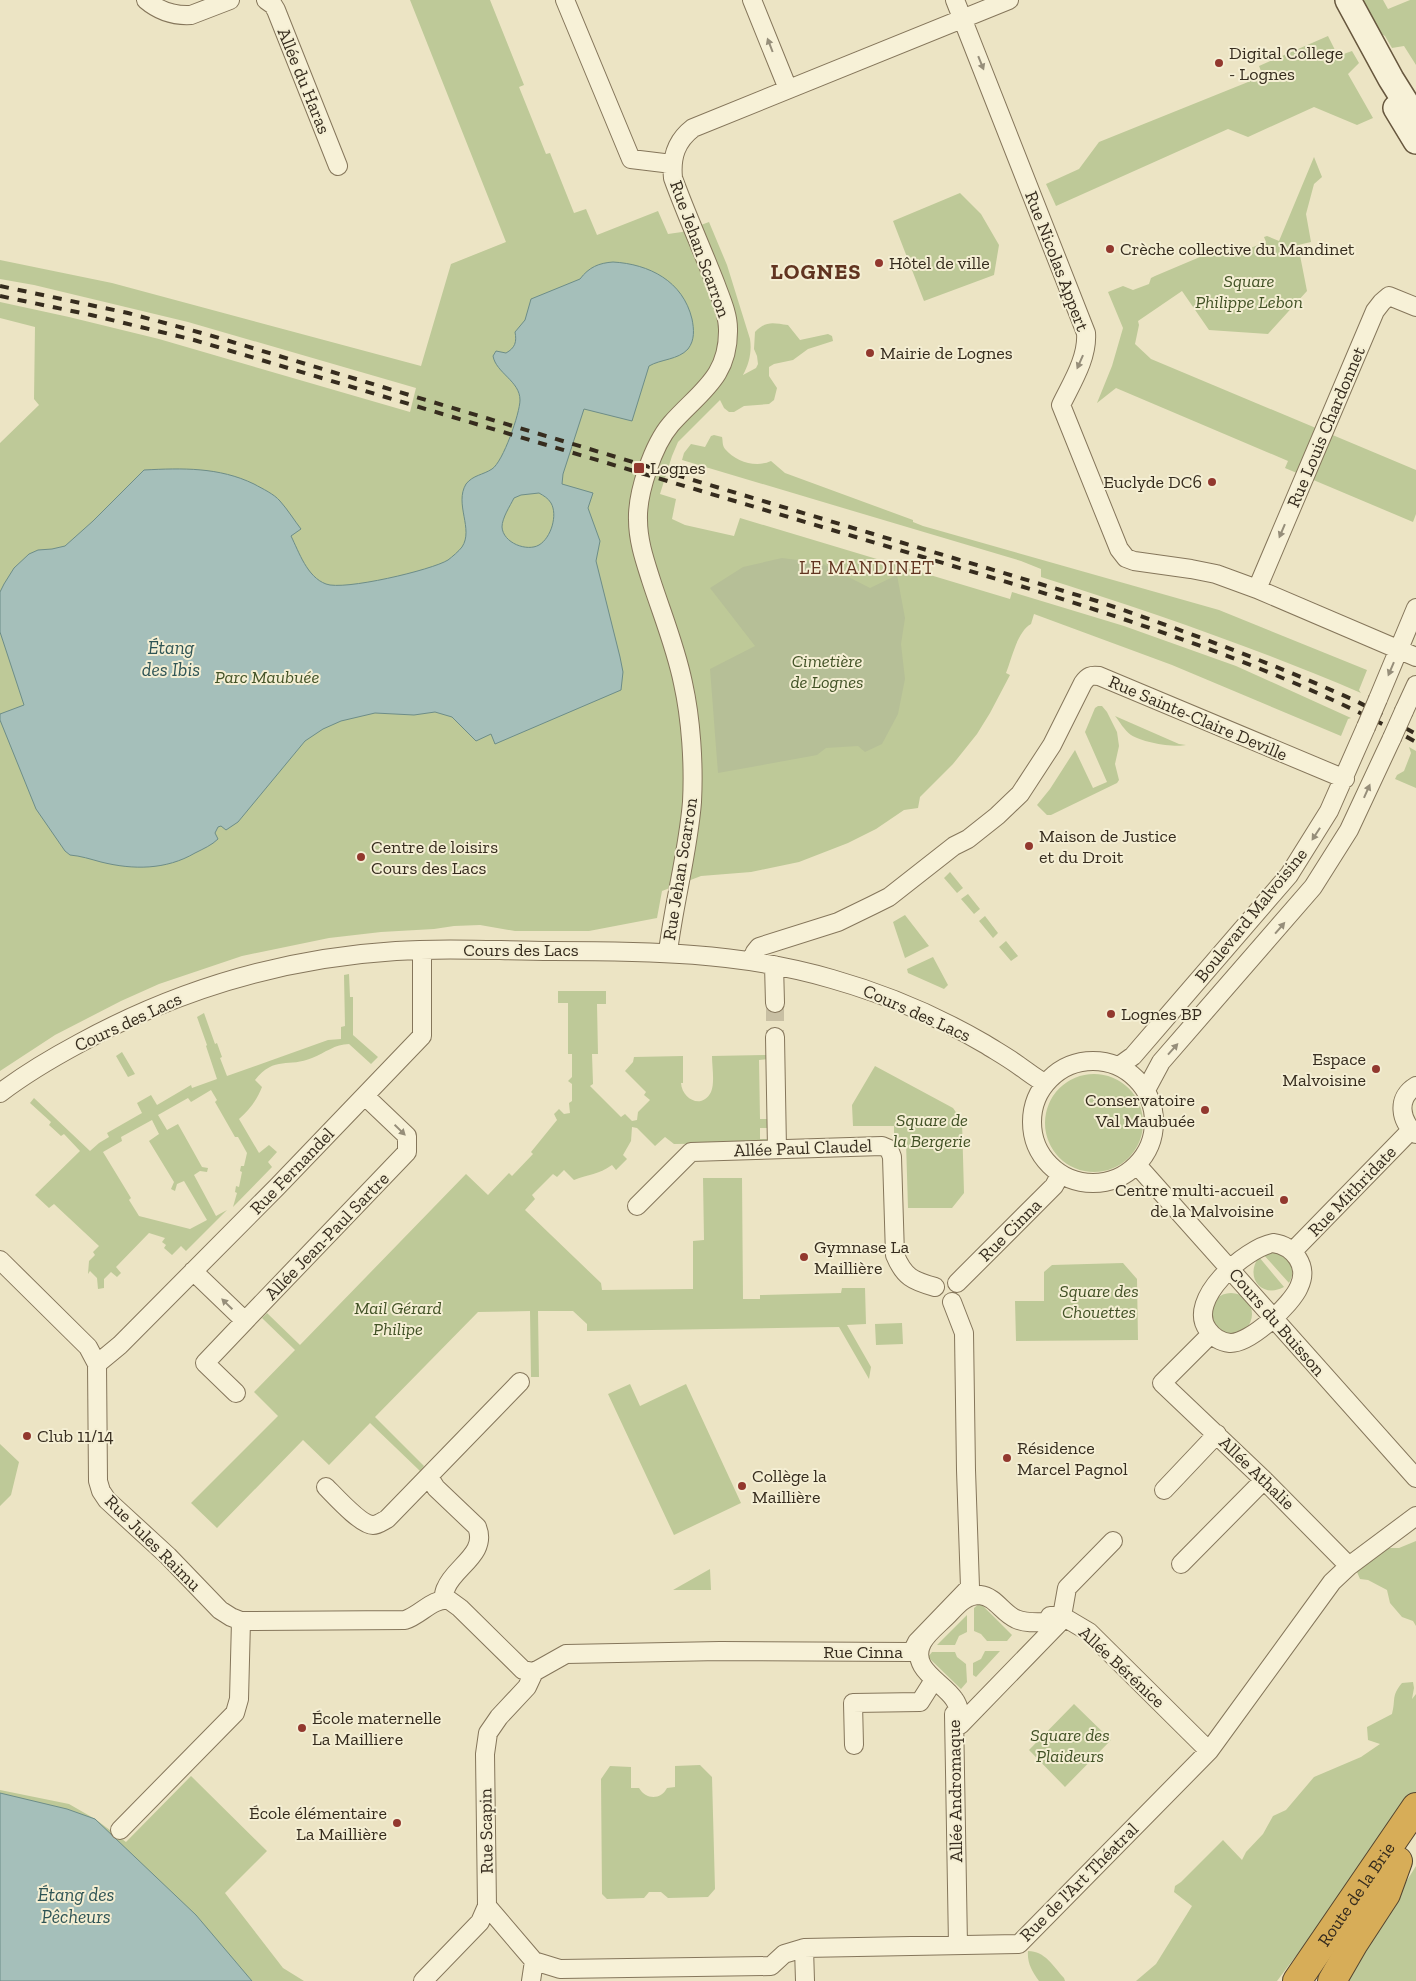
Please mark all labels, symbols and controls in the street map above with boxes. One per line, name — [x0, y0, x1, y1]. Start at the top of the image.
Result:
street label: Allée du Haras — [273, 25, 335, 137]
one-way arrow — [766, 37, 773, 52]
place label: Digital College - Lognes — [1229, 42, 1343, 85]
one-way arrow — [977, 56, 985, 71]
marker: Digital College - Lognes — [1213, 57, 1225, 69]
street label: Rue Jehan Scarron — [665, 178, 735, 321]
street label: Rue Nicolas Appert — [1020, 188, 1094, 334]
place label: Crèche collective du Mandinet — [1120, 238, 1355, 260]
marker: Crèche collective du Mandinet — [1104, 243, 1116, 255]
place label: Hôtel de ville — [889, 252, 990, 274]
marker: Hôtel de ville — [873, 257, 885, 269]
district label: LOGNES — [771, 258, 861, 285]
park label: Square Philippe Lebon — [1195, 270, 1303, 313]
place label: Mairie de Lognes — [880, 342, 1013, 364]
street label: Rue Louis Chardonnet — [1282, 343, 1370, 511]
marker: Mairie de Lognes — [864, 347, 876, 359]
one-way arrow — [1076, 355, 1084, 369]
place label: Lognes — [650, 457, 706, 479]
marker: Lognes — [632, 461, 646, 475]
place label: Euclyde DC6 — [1103, 471, 1202, 493]
marker: Euclyde DC6 — [1206, 476, 1218, 488]
one-way arrow — [1278, 524, 1286, 538]
district label: LE MANDINET — [799, 556, 935, 579]
water label: Étang des Ibis — [142, 636, 200, 681]
park label: Cimetière de Lognes — [790, 650, 864, 693]
one-way arrow — [1386, 662, 1394, 676]
park label: Parc Maubuée — [215, 666, 319, 688]
street label: Rue Sainte-Claire Deville — [1105, 670, 1291, 766]
one-way arrow — [1363, 784, 1372, 799]
street label: Rue Jehan Scarron — [658, 795, 702, 942]
place label: Maison de Justice et du Droit — [1039, 825, 1176, 868]
one-way arrow — [1311, 827, 1321, 841]
place label: Centre de loisirs Cours des Lacs — [371, 836, 498, 879]
marker: Maison de Justice et du Droit — [1023, 840, 1035, 852]
street label: Boulevard Malvoisine — [1190, 843, 1312, 987]
marker: Centre de loisirs Cours des Lacs — [355, 851, 367, 863]
one-way arrow — [1274, 922, 1286, 934]
street label: Cours des Lacs — [463, 939, 579, 961]
street label: Cours des Lacs — [860, 979, 974, 1047]
street label: Cours des Lacs — [71, 988, 185, 1056]
place label: Lognes BP — [1121, 1003, 1202, 1025]
marker: Lognes BP — [1105, 1008, 1117, 1020]
one-way arrow — [1167, 1043, 1178, 1056]
place label: Espace Malvoisine — [1282, 1048, 1366, 1091]
marker: Espace Malvoisine — [1370, 1063, 1382, 1075]
place label: Conservatoire Val Maubuée — [1085, 1089, 1195, 1132]
marker: Conservatoire Val Maubuée — [1199, 1104, 1211, 1116]
park label: Square de la Bergerie — [893, 1109, 971, 1152]
street label: Rue Fernandel — [245, 1123, 339, 1219]
one-way arrow — [394, 1123, 406, 1135]
street label: Allée Paul Claudel — [733, 1135, 873, 1161]
street label: Rue Mithridate — [1303, 1141, 1401, 1241]
street label: Allée Jean-Paul Sartre — [260, 1168, 394, 1304]
place label: Centre multi-accueil de la Malvoisine — [1115, 1179, 1274, 1222]
street label: Rue Cinna — [974, 1194, 1046, 1266]
marker: Centre multi-accueil de la Malvoisine — [1278, 1194, 1290, 1206]
place label: Gymnase La Maillière — [814, 1236, 909, 1279]
marker: Gymnase La Maillière — [798, 1251, 810, 1263]
street label: Cours du Buisson — [1224, 1264, 1330, 1381]
park label: Square des Chouettes — [1059, 1280, 1139, 1323]
park label: Mail Gérard Philipe — [354, 1297, 442, 1340]
one-way arrow — [221, 1298, 233, 1310]
place label: Club 11/14 — [37, 1425, 114, 1447]
marker: Club 11/14 — [21, 1430, 33, 1442]
street label: Allée Athalie — [1215, 1431, 1299, 1515]
place label: Résidence Marcel Pagnol — [1017, 1437, 1128, 1480]
marker: Résidence Marcel Pagnol — [1001, 1452, 1013, 1464]
place label: Collège la Maillière — [752, 1465, 827, 1508]
marker: Collège la Maillière — [736, 1480, 748, 1492]
street label: Rue Jules Raimu — [100, 1490, 206, 1596]
street label: Allée Bérénice — [1074, 1622, 1170, 1712]
street label: Rue Cinna — [823, 1641, 903, 1663]
place label: École maternelle La Mailliere — [312, 1707, 441, 1750]
street label: Allée Andromaque — [943, 1719, 967, 1863]
marker: École maternelle La Mailliere — [296, 1722, 308, 1734]
park label: Square des Plaideurs — [1030, 1724, 1110, 1767]
street label: Rue Scapin — [474, 1787, 498, 1874]
place label: École élémentaire La Maillière — [249, 1802, 387, 1845]
marker: École élémentaire La Maillière — [391, 1817, 403, 1829]
street label: Rue de l'Art Théatral — [1015, 1818, 1143, 1946]
street label: Route de la Brie — [1313, 1838, 1400, 1951]
water label: Étang des Pêcheurs — [38, 1883, 114, 1928]

